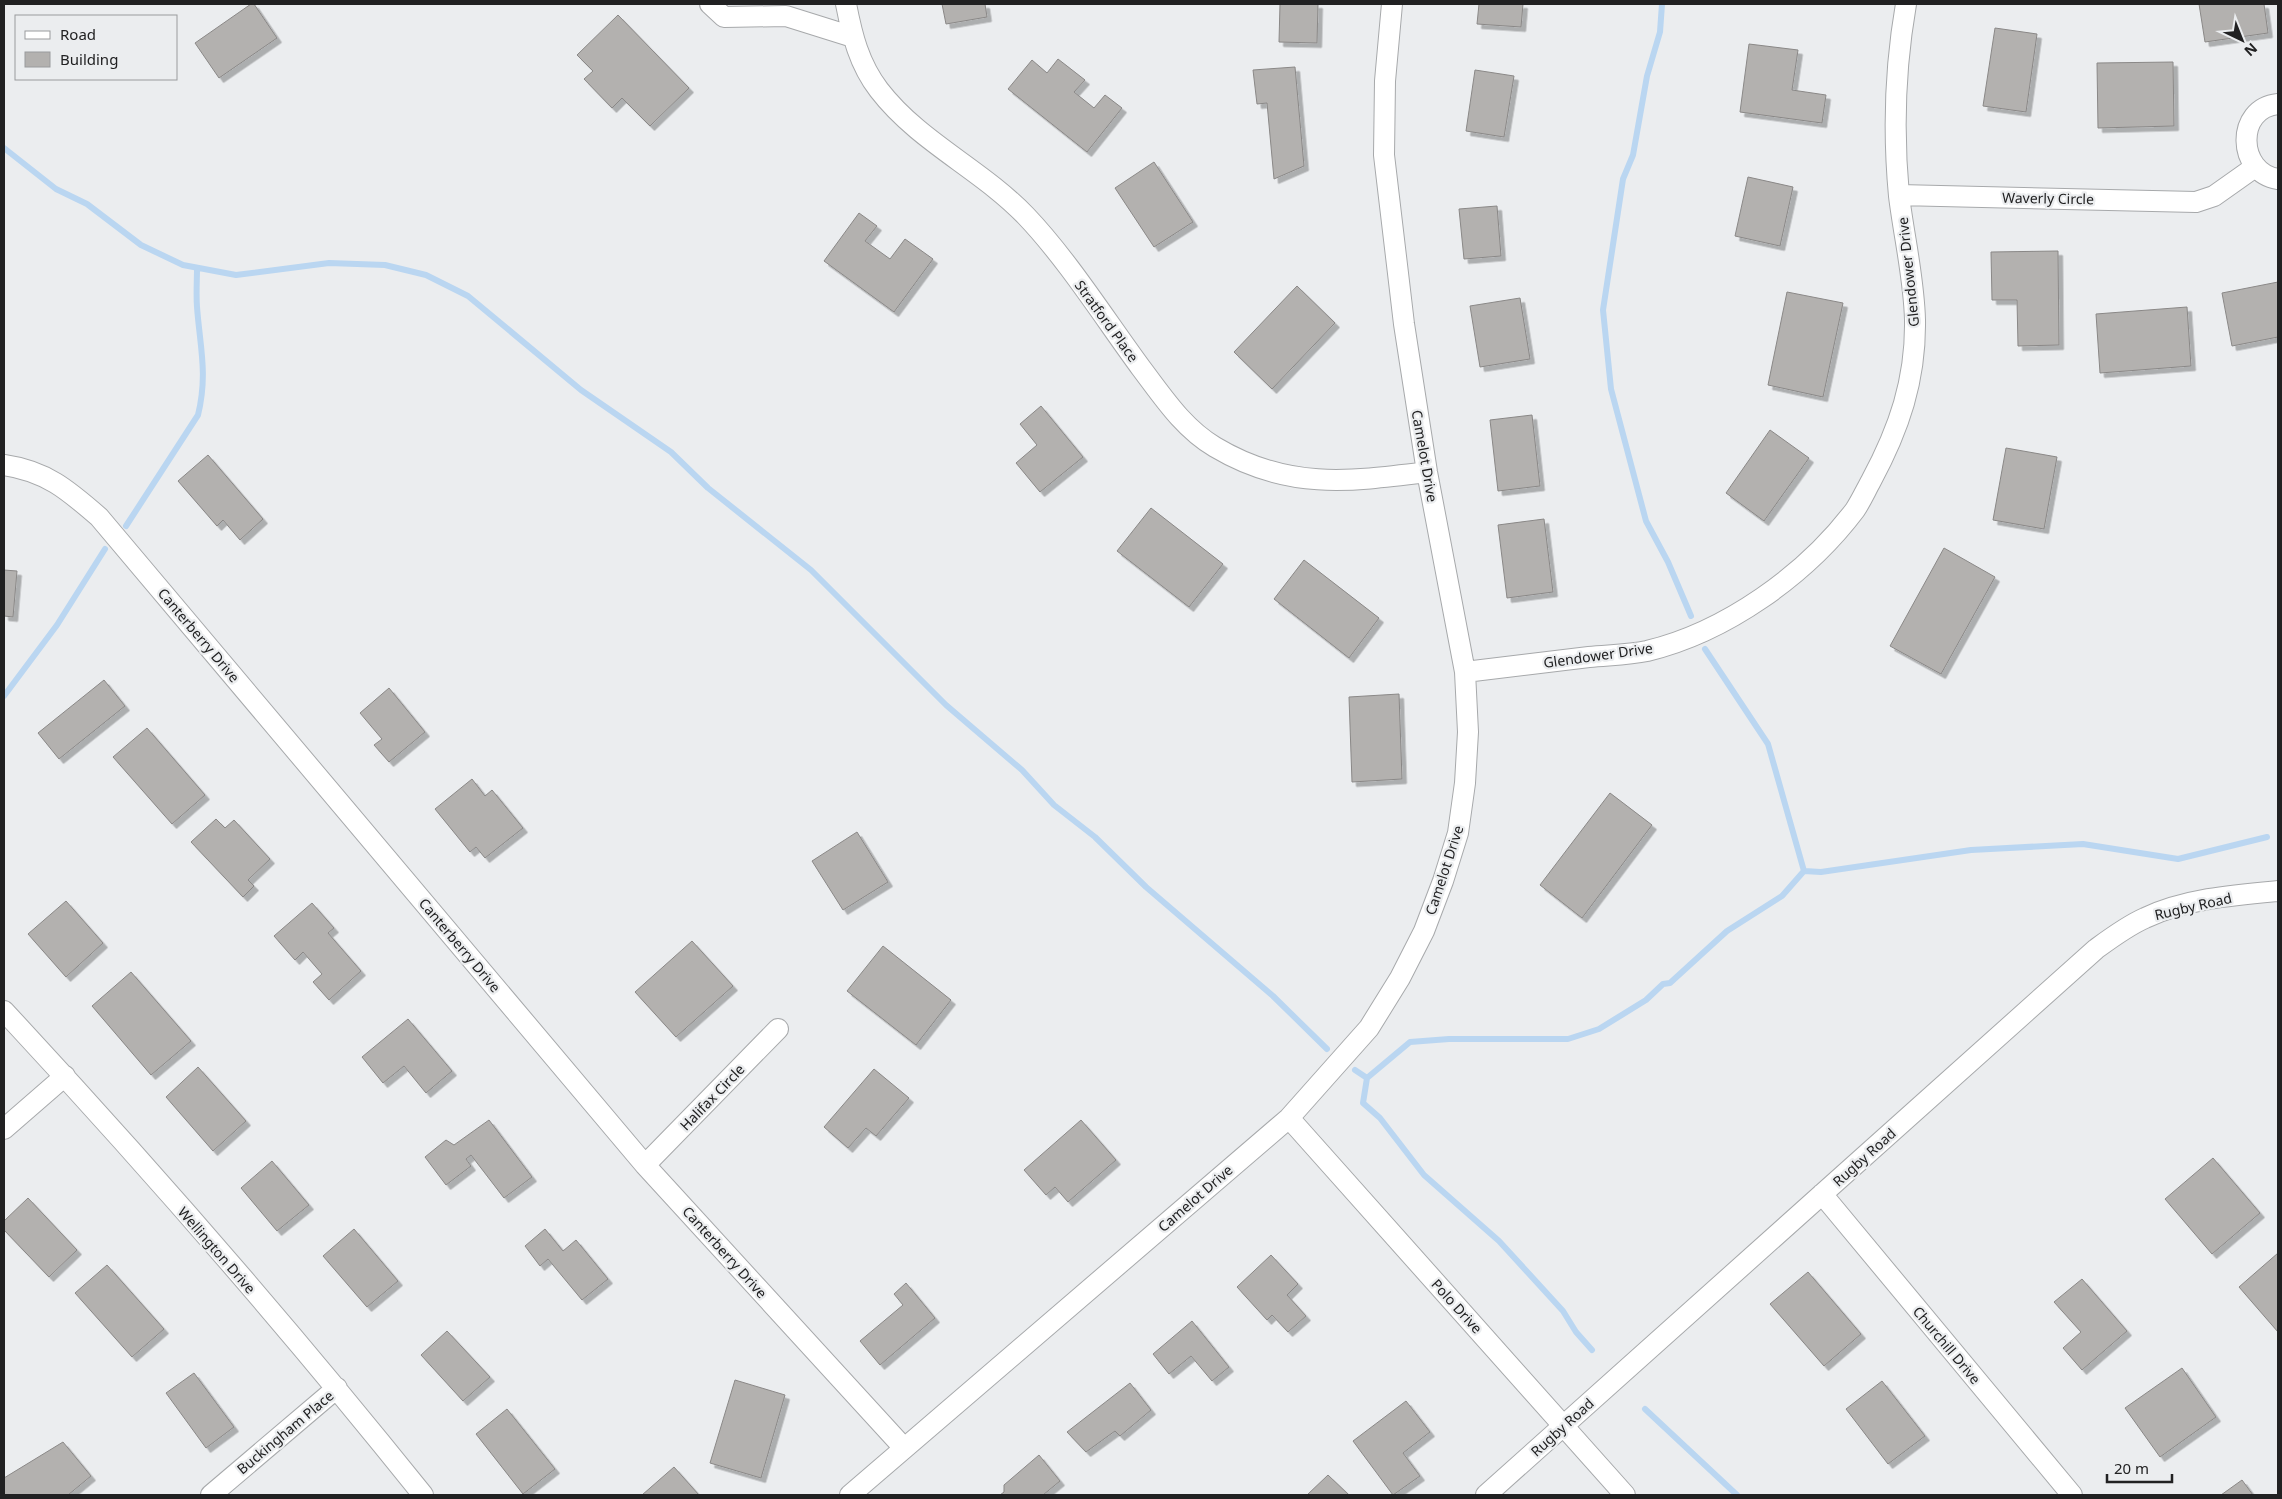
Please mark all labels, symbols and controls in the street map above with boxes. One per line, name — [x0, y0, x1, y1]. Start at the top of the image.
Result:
legend — [15, 15, 178, 80]
north arrow — [2217, 15, 2267, 65]
text: Road — [60, 24, 96, 44]
text: N — [2241, 39, 2262, 61]
text: Building — [60, 49, 118, 69]
street label: Waverly Circle — [2002, 188, 2094, 208]
street label: Glendower Drive — [1893, 216, 1923, 328]
street label: Stratford Place — [1071, 276, 1143, 366]
street label: Camelot Drive — [1408, 409, 1442, 504]
street label: Canterberry Drive — [154, 584, 244, 686]
street label: Glendower Drive — [1542, 638, 1654, 672]
street label: Camelot Drive — [1421, 823, 1467, 917]
street label: Rugby Road — [2153, 888, 2233, 924]
street label: Canterberry Drive — [415, 894, 505, 996]
street label: Halifax Circle — [676, 1060, 749, 1134]
street label: Rugby Road — [1828, 1124, 1900, 1190]
street label: Camelot Drive — [1154, 1160, 1236, 1236]
street label: Canterberry Drive — [679, 1202, 771, 1302]
street label: Wellington Drive — [174, 1203, 260, 1298]
street label: Polo Drive — [1427, 1275, 1487, 1337]
street label: Churchill Drive — [1909, 1302, 1985, 1388]
street label: Buckingham Place — [233, 1386, 337, 1478]
street label: Rugby Road — [1526, 1394, 1598, 1460]
scale bar — [2107, 1452, 2172, 1484]
text: 20 m — [2114, 1458, 2149, 1478]

